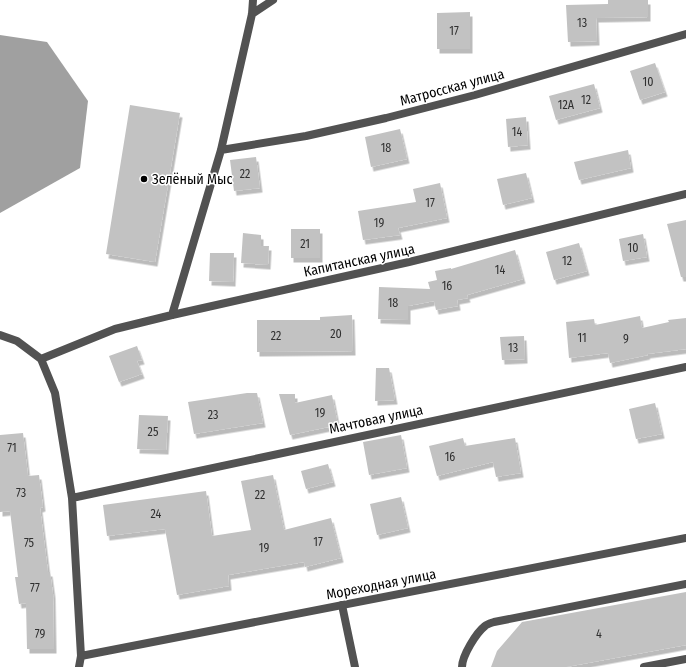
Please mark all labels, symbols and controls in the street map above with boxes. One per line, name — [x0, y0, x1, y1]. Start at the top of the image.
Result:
house number: 13 — [577, 16, 587, 30]
house number: 17 — [449, 24, 459, 38]
street label: Матросская улица — [398, 65, 506, 110]
house number: 10 — [643, 75, 653, 89]
house number: 12 — [581, 93, 591, 107]
house number: 12А — [558, 98, 575, 112]
house number: 14 — [512, 125, 522, 139]
house number: 18 — [381, 141, 391, 155]
house number: 22 — [240, 167, 250, 181]
place label: Зелёный Мыс — [152, 171, 232, 188]
marker: Зелёный Мыс — [139, 174, 149, 184]
house number: 17 — [425, 196, 435, 210]
house number: 19 — [374, 216, 384, 230]
house number: 21 — [300, 237, 310, 251]
street label: Капитанская улица — [302, 240, 416, 281]
house number: 10 — [628, 241, 638, 255]
house number: 12 — [562, 254, 572, 268]
house number: 14 — [495, 263, 505, 277]
house number: 16 — [442, 279, 452, 293]
house number: 18 — [388, 296, 398, 310]
house number: 20 — [330, 327, 342, 341]
house number: 22 — [271, 329, 281, 343]
house number: 11 — [577, 331, 587, 345]
house number: 9 — [623, 332, 629, 346]
house number: 13 — [508, 341, 518, 355]
street label: Мачтовая улица — [328, 401, 425, 438]
house number: 19 — [315, 406, 325, 420]
house number: 23 — [208, 408, 218, 422]
house number: 25 — [148, 425, 159, 439]
house number: 71 — [7, 441, 17, 455]
house number: 16 — [445, 450, 455, 464]
house number: 73 — [16, 486, 26, 500]
house number: 22 — [255, 488, 265, 502]
house number: 24 — [151, 507, 162, 521]
house number: 17 — [313, 535, 323, 549]
house number: 75 — [24, 536, 35, 550]
house number: 19 — [259, 541, 269, 555]
street label: Мореходная улица — [325, 565, 438, 603]
house number: 77 — [30, 581, 40, 595]
house number: 79 — [35, 627, 45, 641]
house number: 4 — [596, 627, 602, 641]

